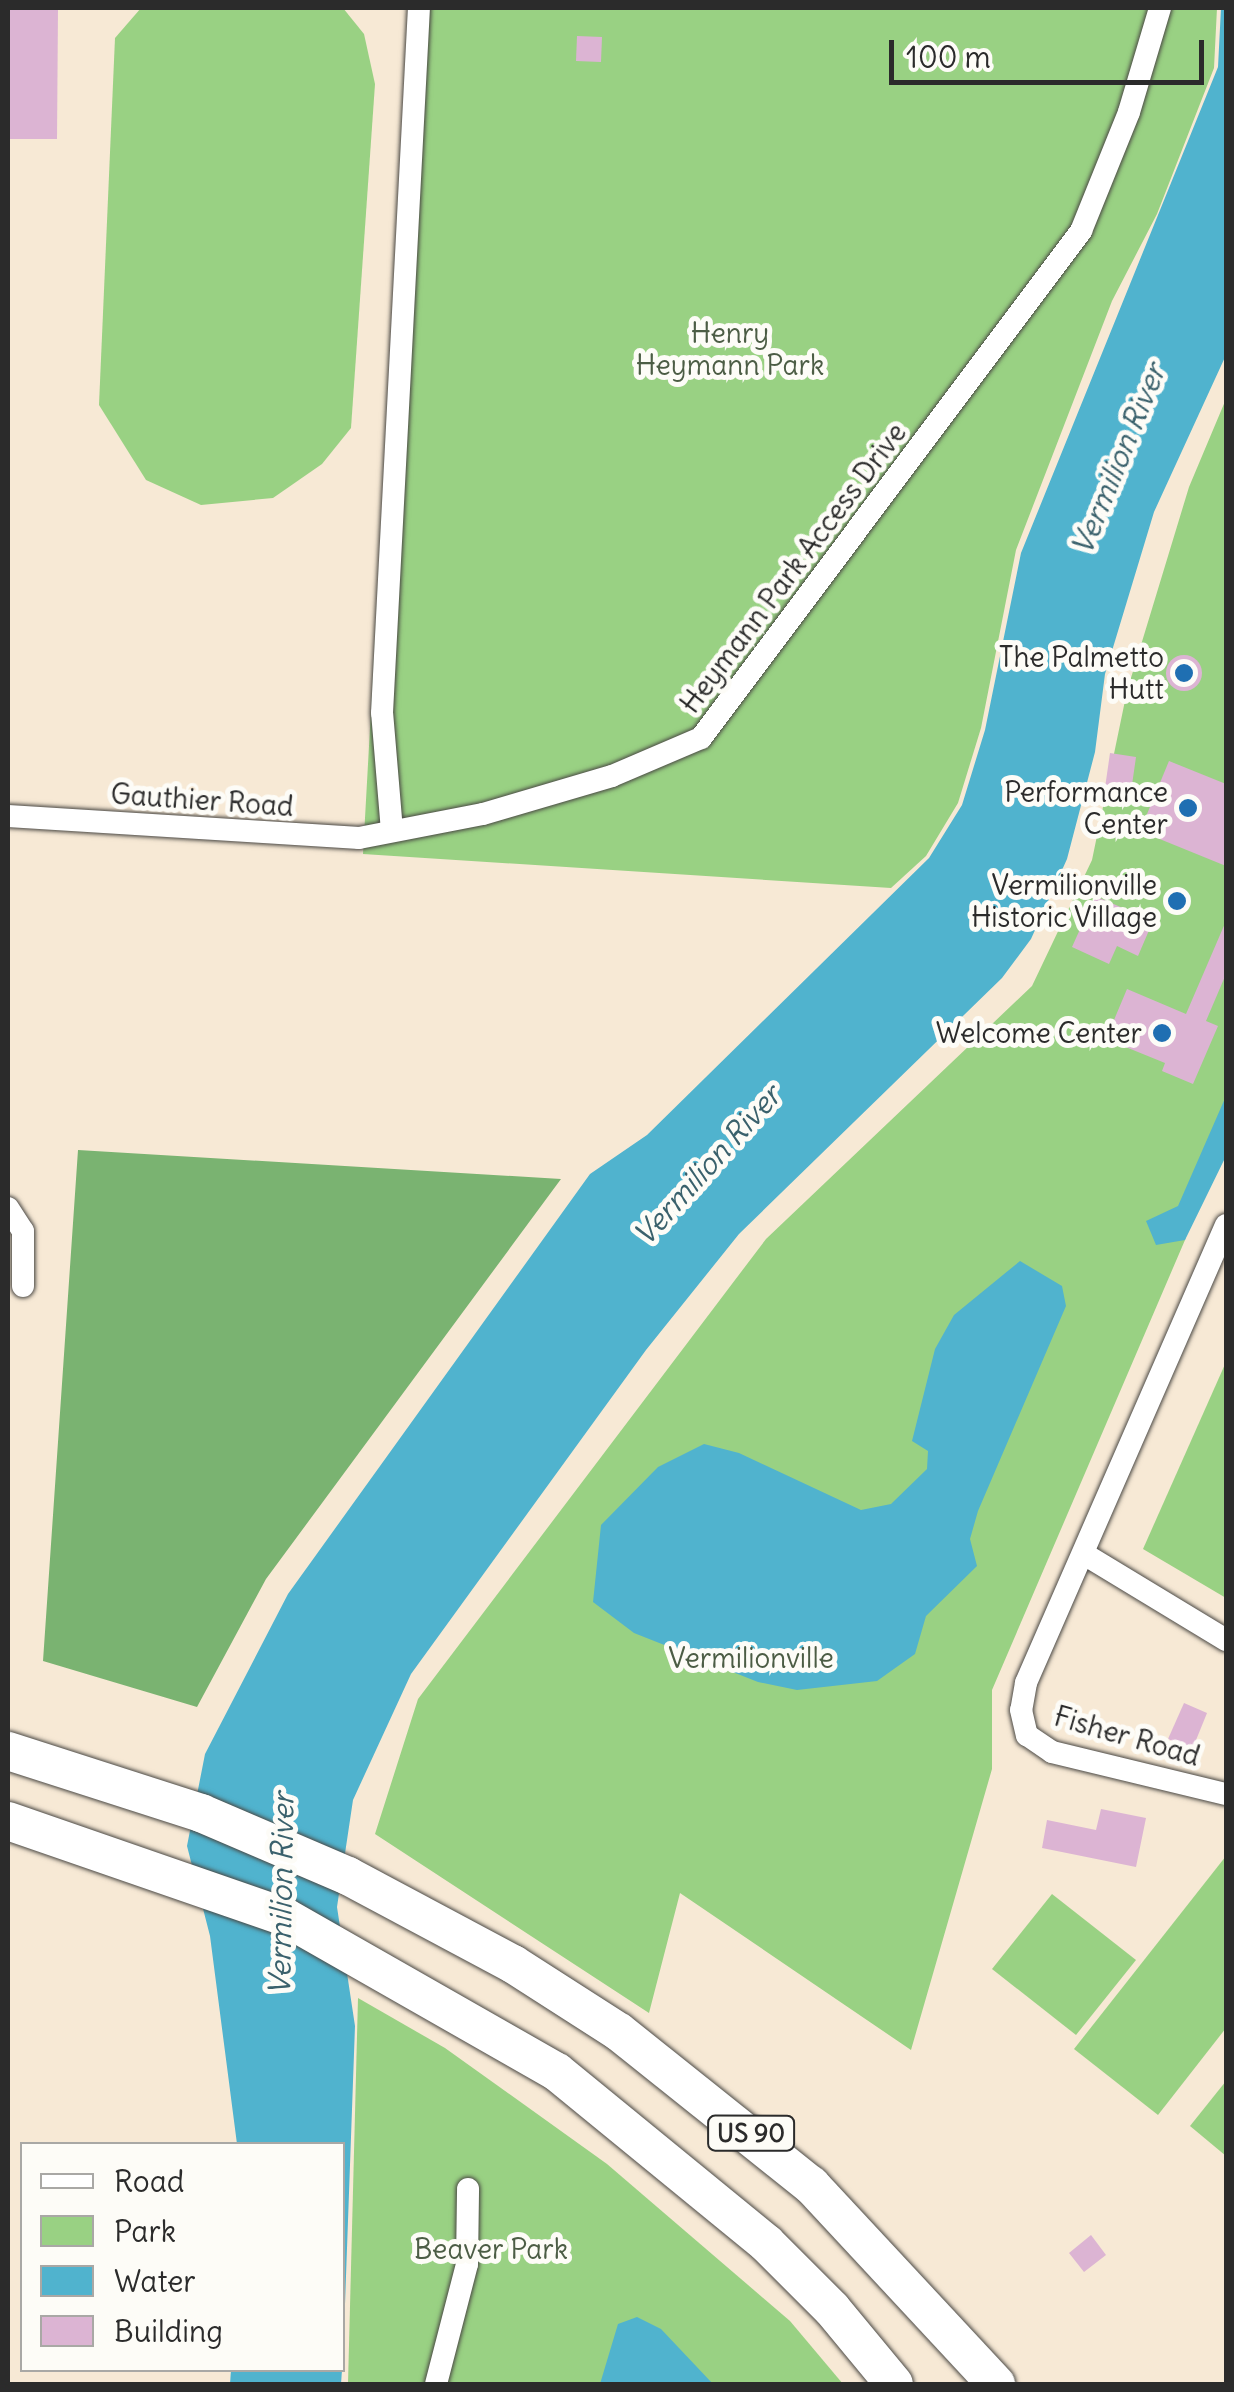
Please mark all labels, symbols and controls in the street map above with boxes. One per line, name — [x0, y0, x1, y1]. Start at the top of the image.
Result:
scale bar — [894, 20, 1209, 82]
text: 100 m — [906, 38, 991, 76]
park label: Henry Heymann Park — [636, 316, 824, 382]
water label: Vermilion River — [1063, 358, 1173, 560]
street label: Heymann Park Access Drive — [673, 416, 913, 720]
place label: The Palmetto Hutt — [999, 640, 1164, 706]
marker: The Palmetto Hutt — [1173, 662, 1195, 684]
place label: Performance Center — [1004, 775, 1168, 841]
street label: Gauthier Road — [109, 777, 295, 823]
marker: Performance Center — [1177, 797, 1199, 819]
place label: Vermilionville Historic Village — [971, 868, 1157, 934]
marker: Vermilionville Historic Village — [1166, 890, 1188, 912]
place label: Welcome Center — [936, 1016, 1142, 1050]
marker: Welcome Center — [1151, 1022, 1173, 1044]
water label: Vermilion River — [626, 1078, 788, 1252]
park label: Vermilionville — [668, 1641, 834, 1675]
street label: Fisher Road — [1050, 1699, 1204, 1773]
water label: Vermilion River — [261, 1792, 301, 1996]
road number: US 90 — [706, 2113, 796, 2153]
legend — [20, 2142, 345, 2372]
text: Road — [114, 2162, 184, 2200]
text: Park — [114, 2212, 176, 2250]
park label: Beaver Park — [414, 2232, 568, 2266]
text: Water — [114, 2262, 196, 2300]
text: Building — [114, 2312, 223, 2350]

